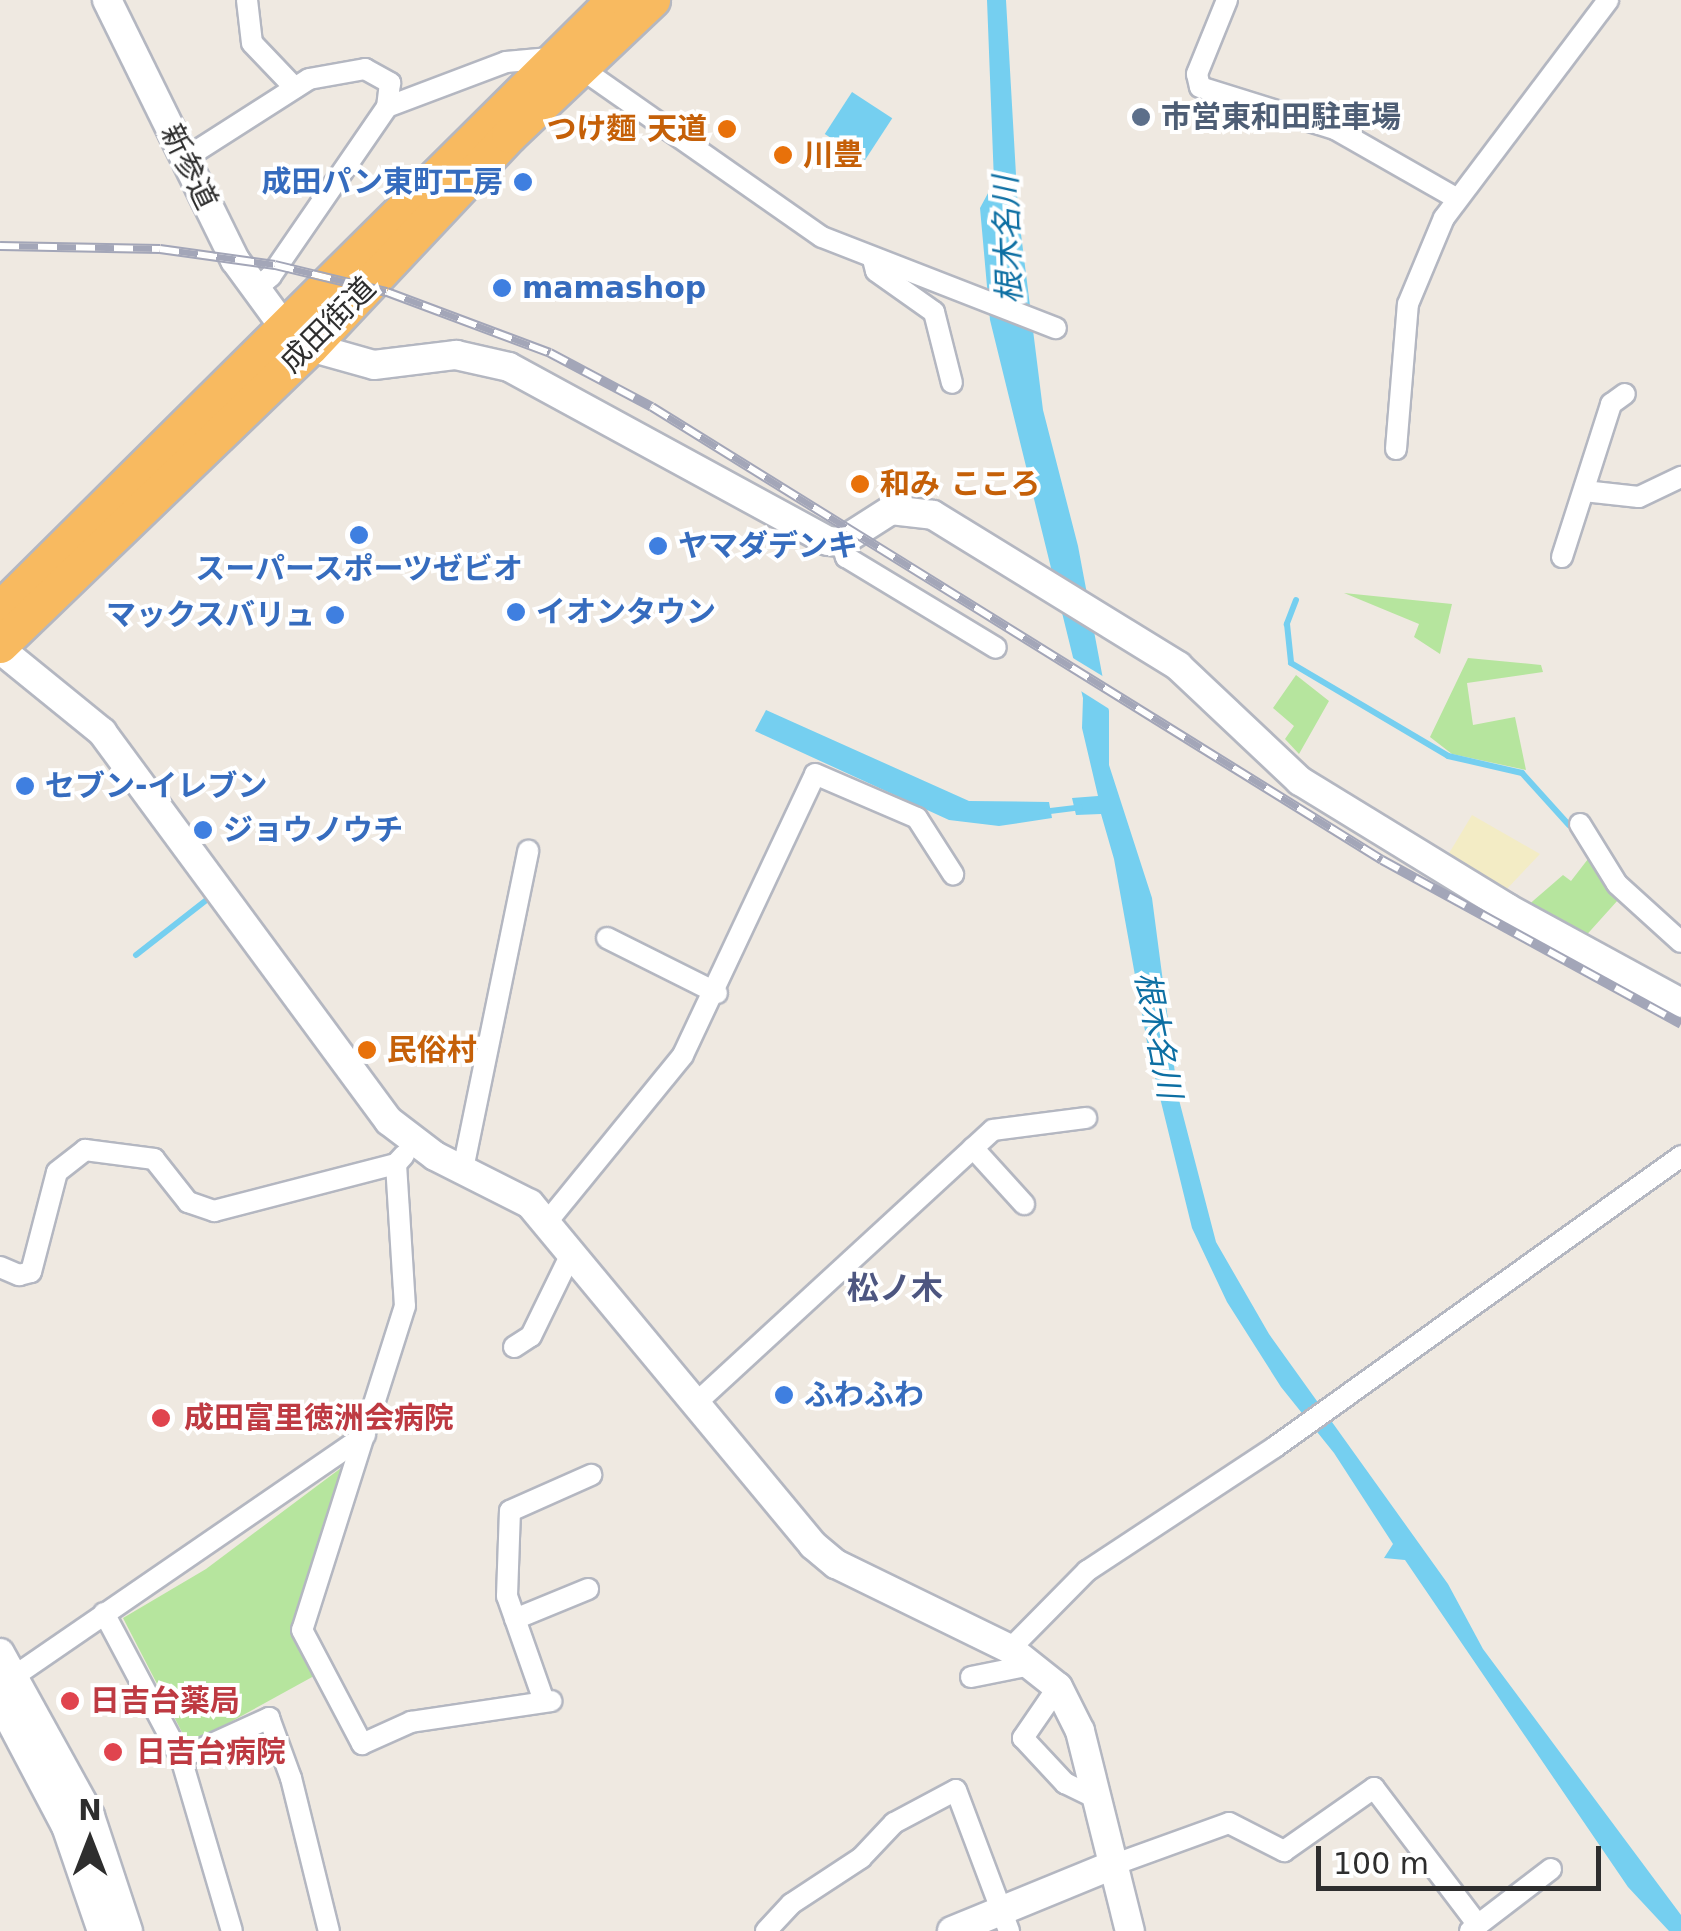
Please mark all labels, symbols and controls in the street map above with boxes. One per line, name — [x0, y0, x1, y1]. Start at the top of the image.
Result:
place label: 市営東和田駐車場 — [1161, 99, 1401, 135]
marker: 市営東和田駐車場 — [1130, 106, 1152, 128]
place label: つけ麵 天道 — [547, 111, 707, 147]
marker: つけ麵 天道 — [716, 118, 738, 140]
street label: 新参道 — [153, 119, 225, 215]
place label: 川豊 — [803, 137, 863, 173]
marker: 川豊 — [772, 144, 794, 166]
place label: 成田パン東町工房 — [263, 164, 503, 200]
marker: 成田パン東町工房 — [512, 171, 534, 193]
water label: 根木名川 — [987, 175, 1029, 305]
street label: 成田街道 — [273, 270, 383, 380]
place label: mamashop — [522, 270, 706, 306]
marker: mamashop — [491, 277, 513, 299]
place label: 和み こころ — [880, 466, 1040, 502]
marker: 和み こころ — [849, 473, 871, 495]
marker: スーパースポーツゼビオ — [348, 524, 370, 546]
place label: ヤマダデンキ — [678, 528, 858, 564]
marker: ヤマダデンキ — [647, 535, 669, 557]
place label: スーパースポーツゼビオ — [194, 551, 524, 587]
place label: イオンタウン — [536, 594, 716, 630]
place label: マックスバリュ — [105, 597, 315, 633]
marker: イオンタウン — [505, 601, 527, 623]
marker: マックスバリュ — [324, 604, 346, 626]
place label: セブン-イレブン — [45, 768, 267, 804]
marker: セブン-イレブン — [14, 775, 36, 797]
place label: ジョウノウチ — [223, 812, 403, 848]
marker: ジョウノウチ — [192, 819, 214, 841]
water label: 根木名川 — [1127, 969, 1189, 1101]
place label: 民俗村 — [387, 1032, 477, 1068]
marker: 民俗村 — [356, 1039, 378, 1061]
district label: 松ノ木 — [847, 1269, 943, 1307]
place label: ふわふわ — [804, 1377, 924, 1413]
marker: ふわふわ — [773, 1384, 795, 1406]
place label: 成田富里徳洲会病院 — [184, 1400, 454, 1436]
marker: 成田富里徳洲会病院 — [148, 1405, 174, 1431]
place label: 日吉台薬局 — [90, 1683, 240, 1719]
marker: 日吉台薬局 — [59, 1690, 81, 1712]
place label: 日吉台病院 — [136, 1734, 286, 1770]
marker: 日吉台病院 — [100, 1739, 126, 1765]
north arrow — [40, 1791, 140, 1891]
text: N — [78, 1794, 102, 1827]
scale bar — [1321, 1826, 1606, 1888]
text: 100 m — [1333, 1846, 1429, 1881]

